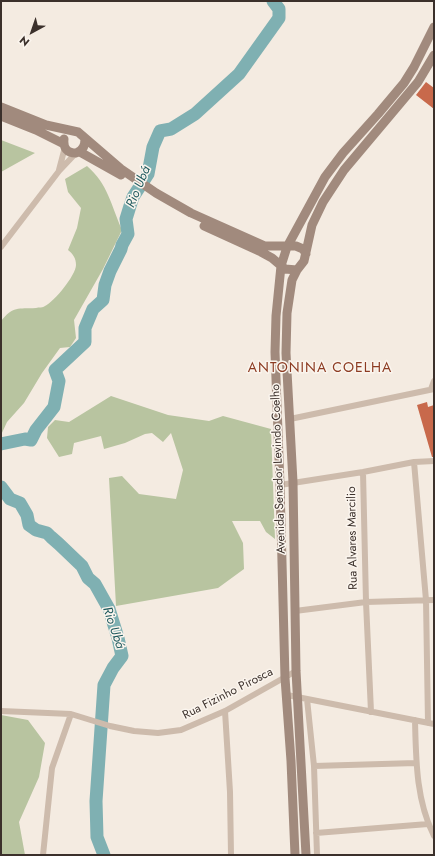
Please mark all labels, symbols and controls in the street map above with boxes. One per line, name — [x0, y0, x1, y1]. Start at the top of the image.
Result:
north arrow — [12, 12, 52, 52]
text: N — [16, 32, 33, 50]
water label: Rio Ubá — [123, 164, 155, 210]
district label: ANTONINA COELHA — [248, 361, 392, 377]
street label: Avenida Senador Levindo Coelho — [269, 384, 289, 554]
street label: Rua Alvares Marcilio — [345, 486, 361, 590]
water label: Rio Ubá — [99, 605, 127, 651]
street label: Rua Fizinho Pirosca — [180, 665, 276, 723]

